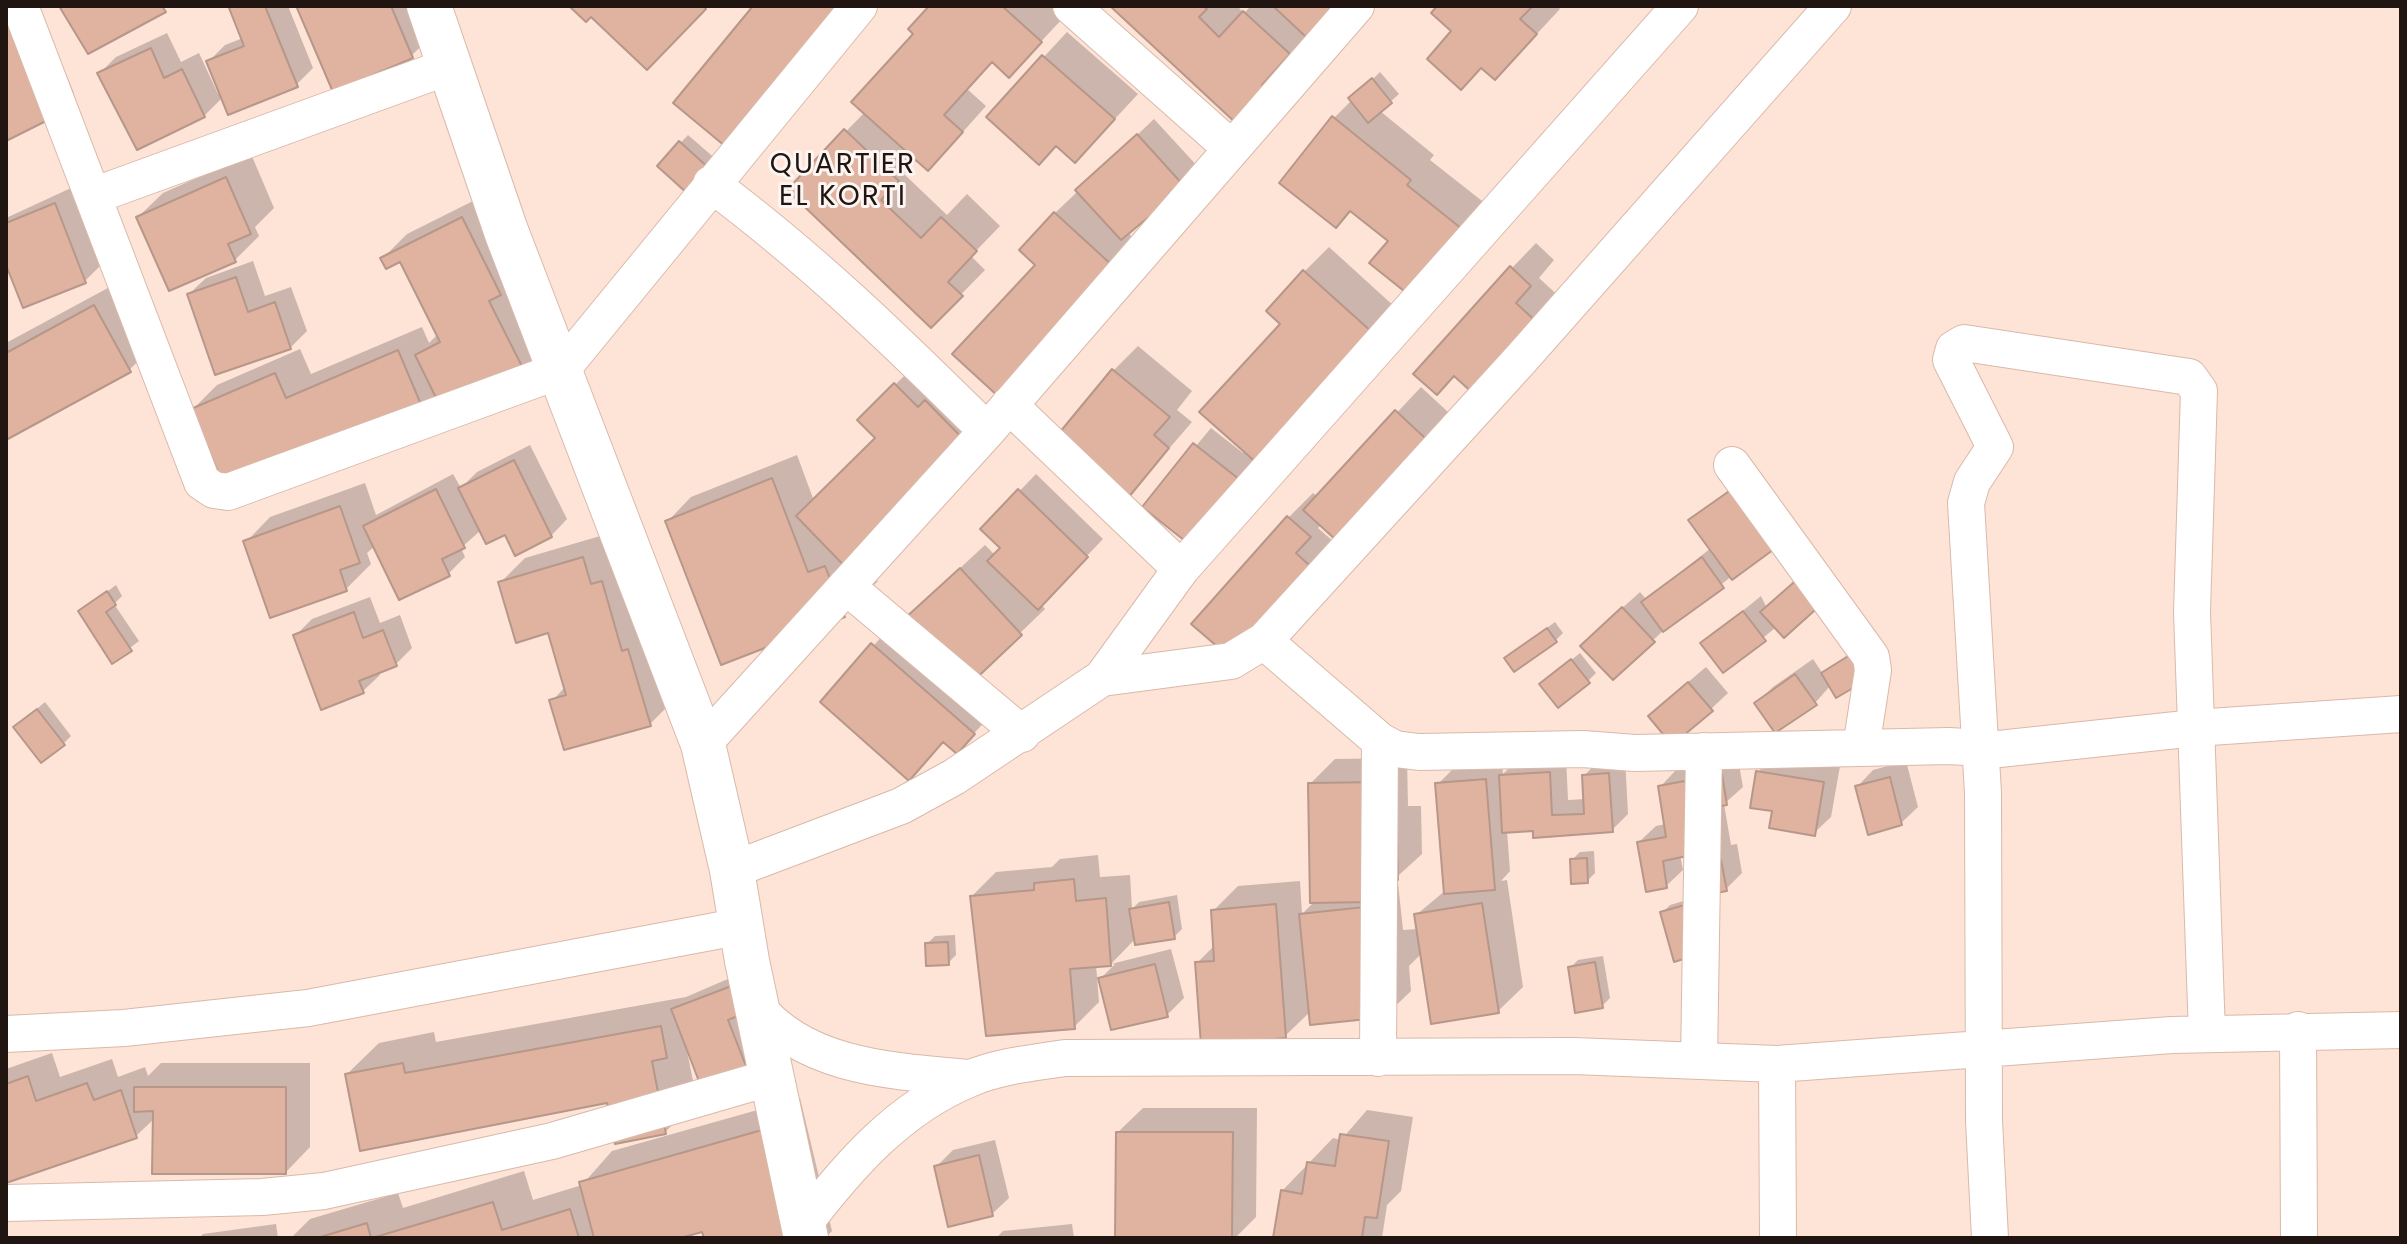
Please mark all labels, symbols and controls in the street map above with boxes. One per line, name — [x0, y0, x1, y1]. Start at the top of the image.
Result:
district label: QUARTIER EL KORTI — [770, 149, 916, 215]

